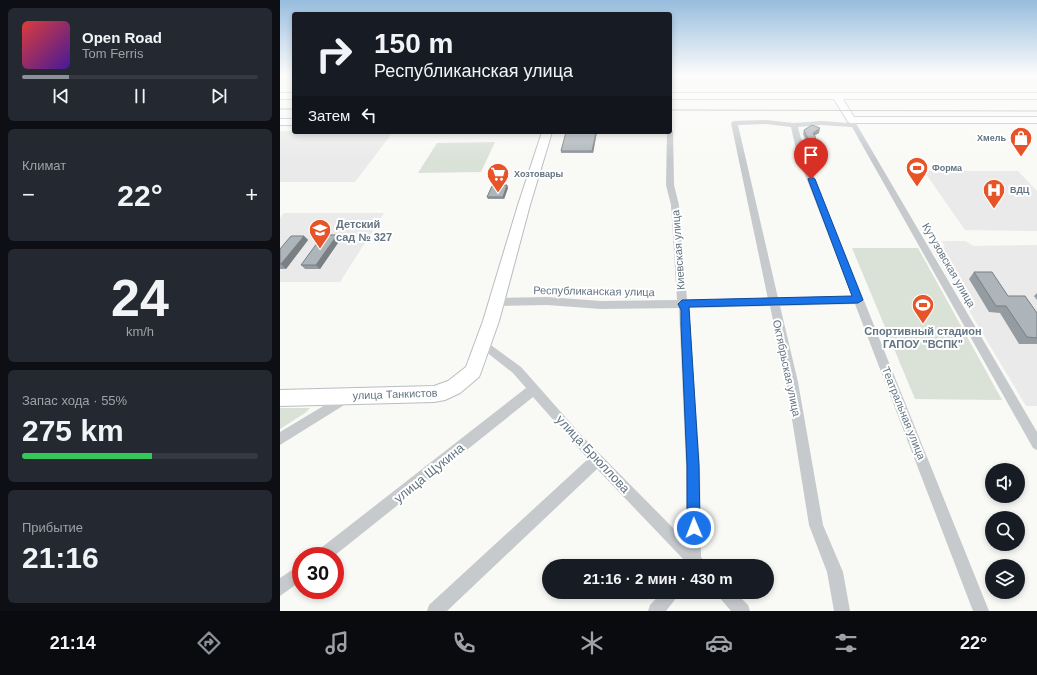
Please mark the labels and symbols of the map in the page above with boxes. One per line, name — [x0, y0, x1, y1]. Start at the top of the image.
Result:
shop icon: Хмель — [1008, 125, 1034, 158]
place label: Хмель — [977, 133, 1006, 143]
pin — [794, 138, 828, 179]
sports icon: Форма — [904, 155, 930, 188]
supermarket icon: Хозтовары — [485, 161, 511, 194]
place label: Форма — [932, 163, 963, 173]
place label: Хозтовары — [514, 169, 563, 179]
hospital icon: ВДЦ — [981, 177, 1007, 210]
place label: ВДЦ — [1010, 185, 1030, 195]
street label: Киевская улица — [669, 209, 687, 290]
school or university icon: Детский сад № 327 — [307, 217, 333, 250]
place label: Детский сад № 327 — [336, 218, 392, 243]
street label: Кутузовская улица — [920, 221, 978, 310]
street label: Республиканская улица — [533, 284, 656, 298]
sports icon: Спортивный стадион ГАПОУ "ВСПК" — [910, 292, 936, 325]
street label: Октябрьская улица — [771, 319, 803, 418]
place label: Спортивный стадион ГАПОУ "ВСПК" — [864, 325, 982, 350]
street label: Театральная улица — [880, 365, 928, 462]
street label: улица Танкистов — [352, 387, 438, 401]
street label: улица Брюллова — [553, 412, 633, 497]
street label: улица Щукина — [391, 440, 468, 506]
position arrow — [673, 507, 715, 549]
speed limit sign: 30 — [292, 547, 344, 599]

